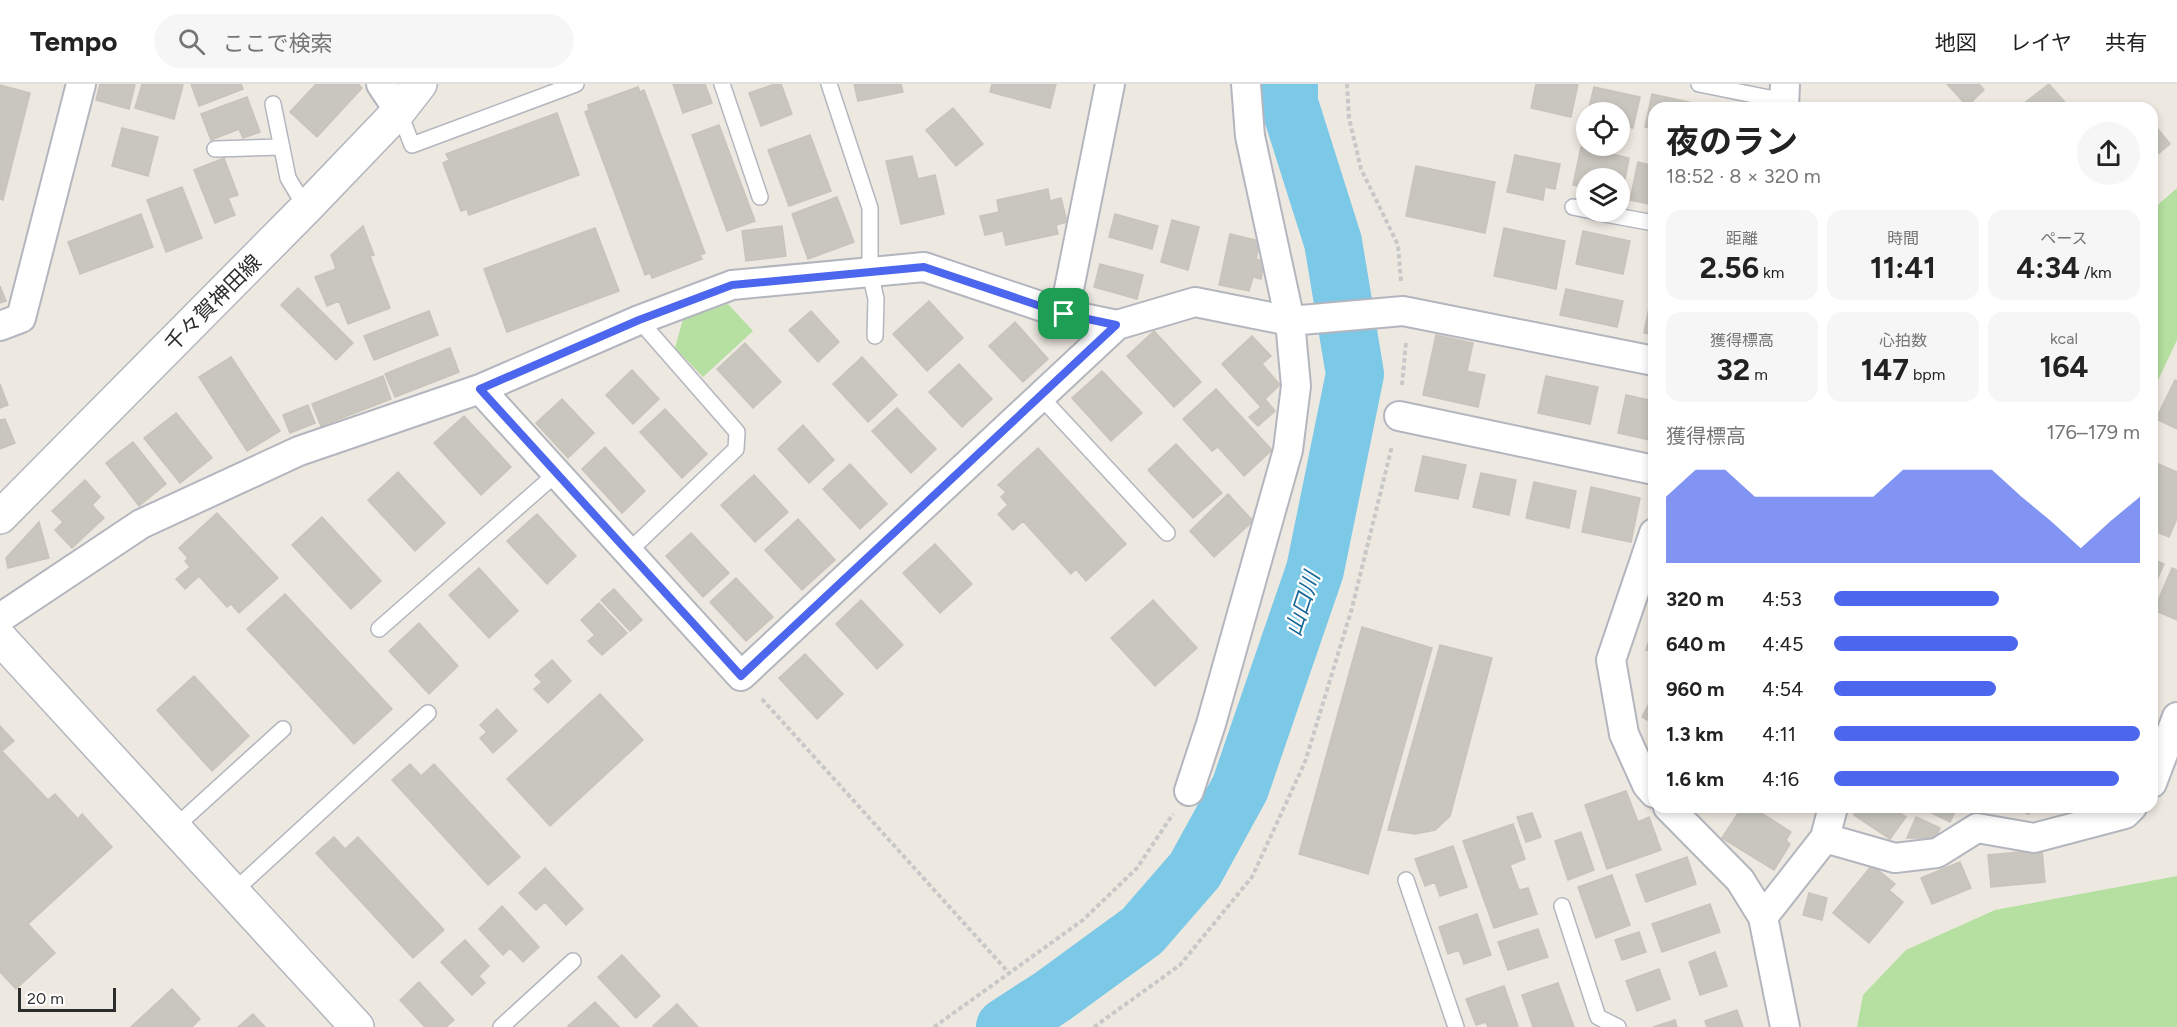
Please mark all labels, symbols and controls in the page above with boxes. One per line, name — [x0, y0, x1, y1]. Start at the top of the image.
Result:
search box — [154, 14, 574, 68]
text: Tempo — [30, 24, 118, 58]
icon: search — [175, 25, 208, 58]
text: ここで検索 — [223, 30, 333, 57]
text: 地図 — [1935, 30, 1977, 55]
text: レイヤ — [2010, 30, 2072, 55]
text: 共有 — [2105, 30, 2147, 55]
map controls — [1576, 102, 1630, 222]
button: locate — [1576, 102, 1630, 156]
text: 夜のラン — [1666, 122, 1798, 161]
button: share — [2077, 122, 2140, 185]
text: 18:52 · 8 × 320 m — [1666, 164, 1821, 188]
button: layers — [1576, 168, 1630, 222]
text: 距離 — [1726, 229, 1758, 248]
text: 時間 — [1887, 229, 1919, 248]
text: ペース — [2040, 229, 2088, 248]
street label: 千々賀神田線 — [159, 249, 266, 356]
text: 2.56 — [1700, 249, 1759, 286]
text: 11:41 — [1870, 249, 1936, 286]
text: 4:34 — [2016, 249, 2080, 286]
text: km — [1759, 263, 1784, 282]
text: /km — [2080, 263, 2112, 282]
pin — [1038, 288, 1089, 339]
icon: arrive — [1047, 297, 1080, 330]
text: kcal — [2050, 329, 2078, 348]
text: 獲得標高 — [1710, 331, 1774, 350]
text: 心拍数 — [1879, 331, 1927, 350]
text: 164 — [2039, 348, 2089, 385]
text: 32 — [1716, 351, 1750, 388]
text: 147 — [1861, 351, 1909, 388]
text: m — [1750, 365, 1768, 384]
text: bpm — [1909, 365, 1945, 384]
text: 176–179 m — [2046, 420, 2140, 444]
text: 獲得標高 — [1666, 424, 1746, 448]
water label: 山口川 — [1279, 567, 1326, 640]
text: 320 m — [1666, 587, 1724, 611]
text: 4:53 — [1762, 587, 1802, 611]
text: 640 m — [1666, 632, 1725, 656]
text: 4:45 — [1762, 632, 1803, 656]
text: 960 m — [1666, 677, 1724, 701]
text: 4:54 — [1762, 677, 1803, 701]
text: 1.3 km — [1666, 722, 1723, 746]
text: 4:11 — [1762, 722, 1796, 746]
text: 1.6 km — [1666, 767, 1724, 791]
text: 4:16 — [1762, 767, 1799, 791]
scale bar — [18, 985, 116, 1012]
text: 20 m — [27, 989, 64, 1008]

